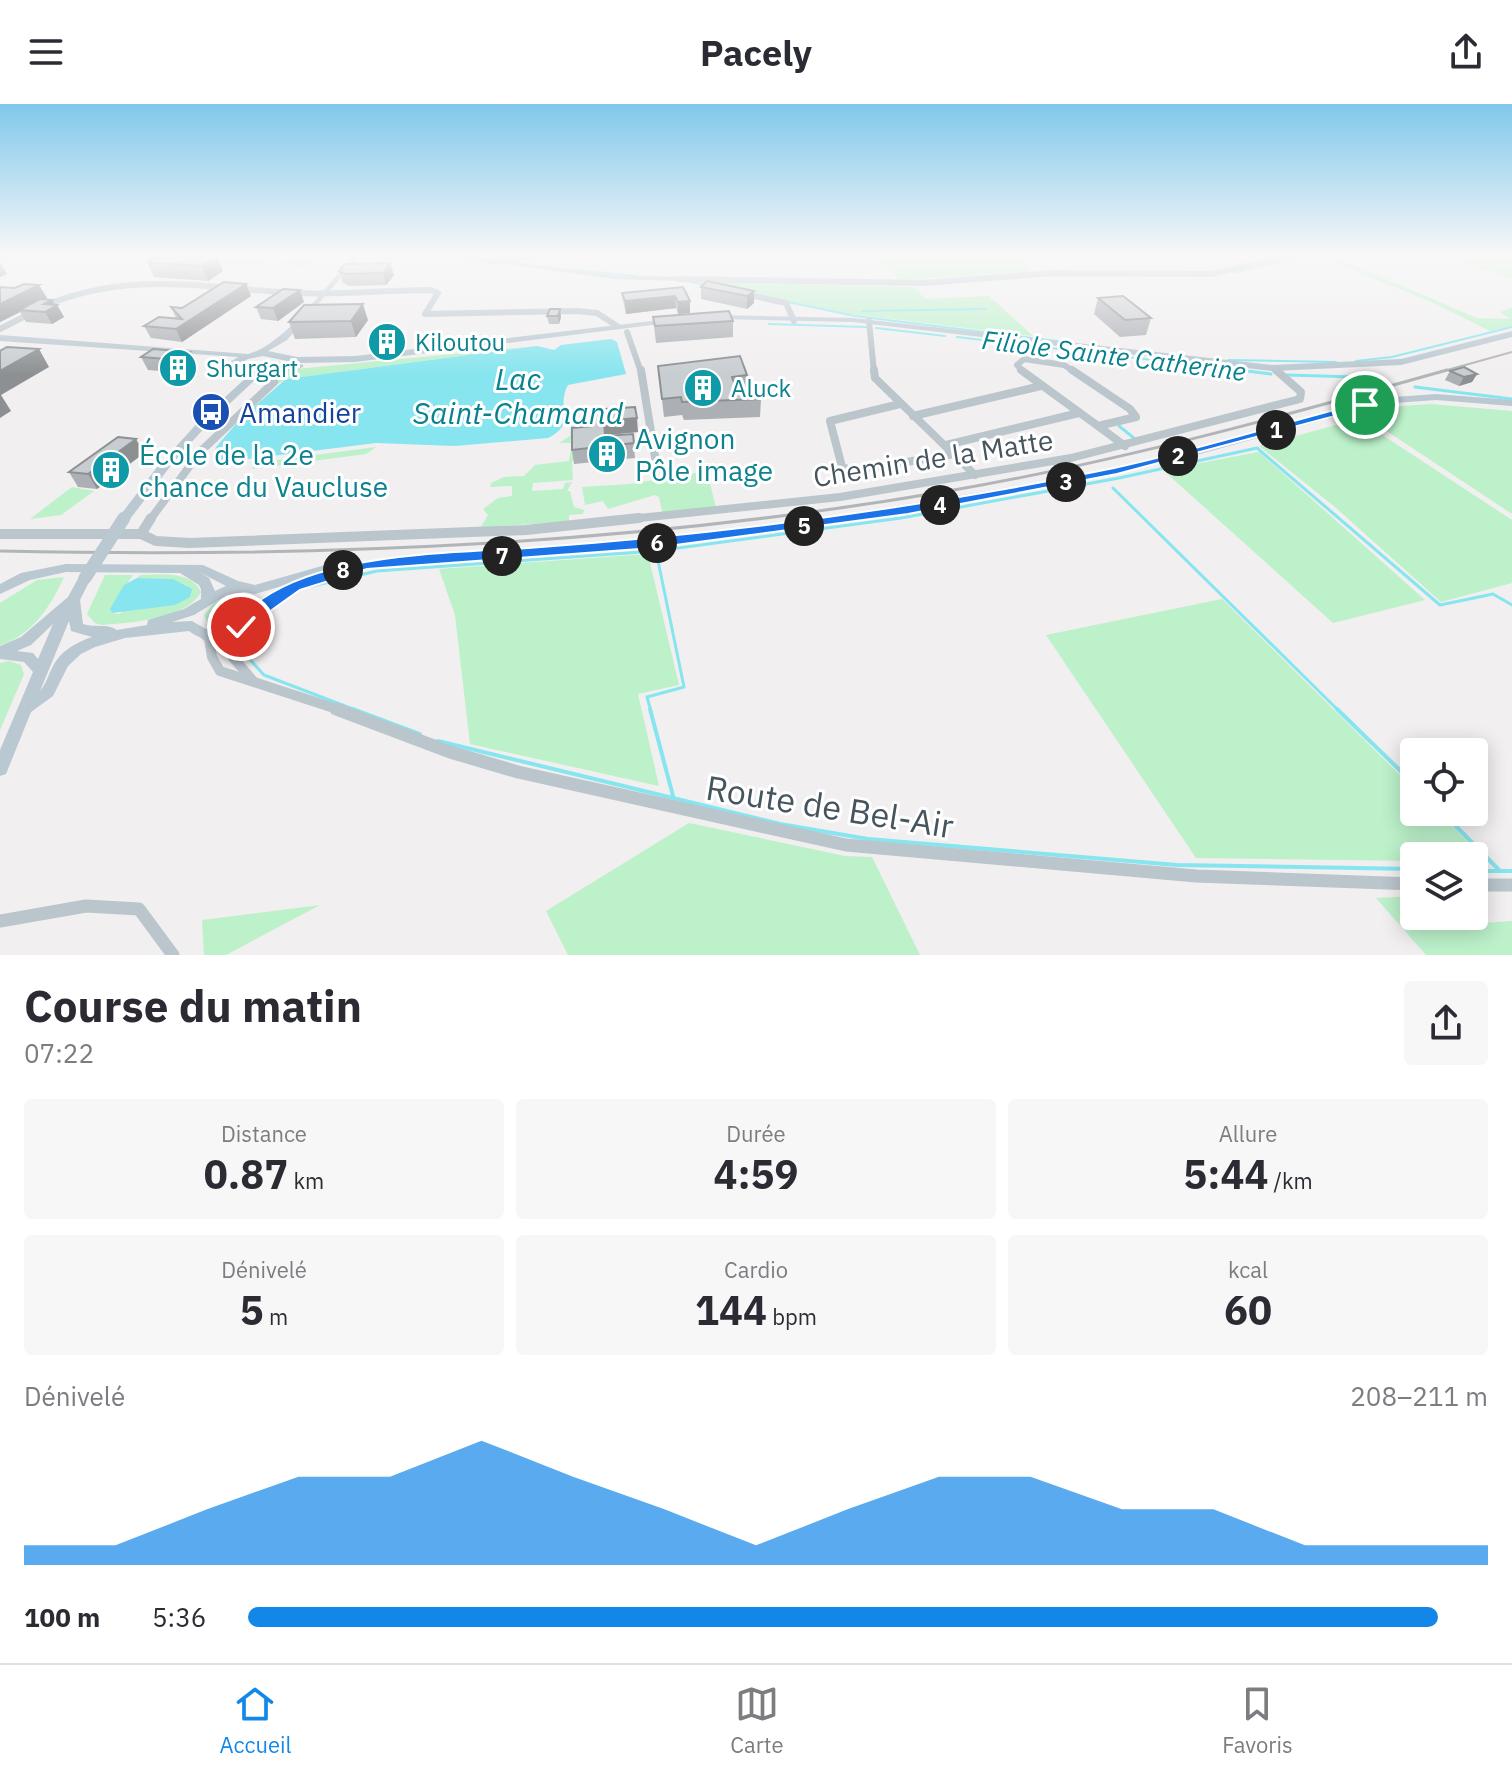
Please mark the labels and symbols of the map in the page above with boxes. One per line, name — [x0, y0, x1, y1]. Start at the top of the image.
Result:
building icon: Kiloutou — [366, 321, 408, 363]
water label: Filiole Sainte Catherine — [980, 322, 1248, 388]
place label: Kiloutou — [415, 326, 505, 358]
building icon: Shurgart — [157, 347, 199, 389]
place label: Shurgart — [206, 352, 298, 384]
water label: Lac Saint-Chamand — [413, 359, 624, 432]
building icon: Aluck — [682, 367, 724, 409]
pin — [1331, 371, 1399, 439]
place label: Aluck — [731, 372, 792, 404]
bus stop icon: Amandier — [190, 391, 232, 433]
place label: Amandier — [239, 394, 361, 431]
pin: 1 — [1256, 410, 1296, 450]
place label: Avignon Pôle image — [635, 420, 773, 489]
street label: Chemin de la Matte — [810, 421, 1056, 495]
building icon: Avignon Pôle image — [586, 433, 628, 475]
place label: École de la 2e chance du Vaucluse — [139, 436, 388, 505]
pin: 2 — [1158, 436, 1198, 476]
building icon: École de la 2e chance du Vaucluse — [90, 449, 132, 491]
pin: 3 — [1046, 462, 1086, 502]
pin: 4 — [920, 485, 960, 525]
pin: 5 — [784, 506, 824, 546]
pin: 6 — [637, 523, 677, 563]
pin: 7 — [482, 536, 522, 576]
pin: 8 — [323, 550, 363, 590]
pin — [207, 593, 275, 661]
street label: Route de Bel-Air — [703, 765, 957, 847]

